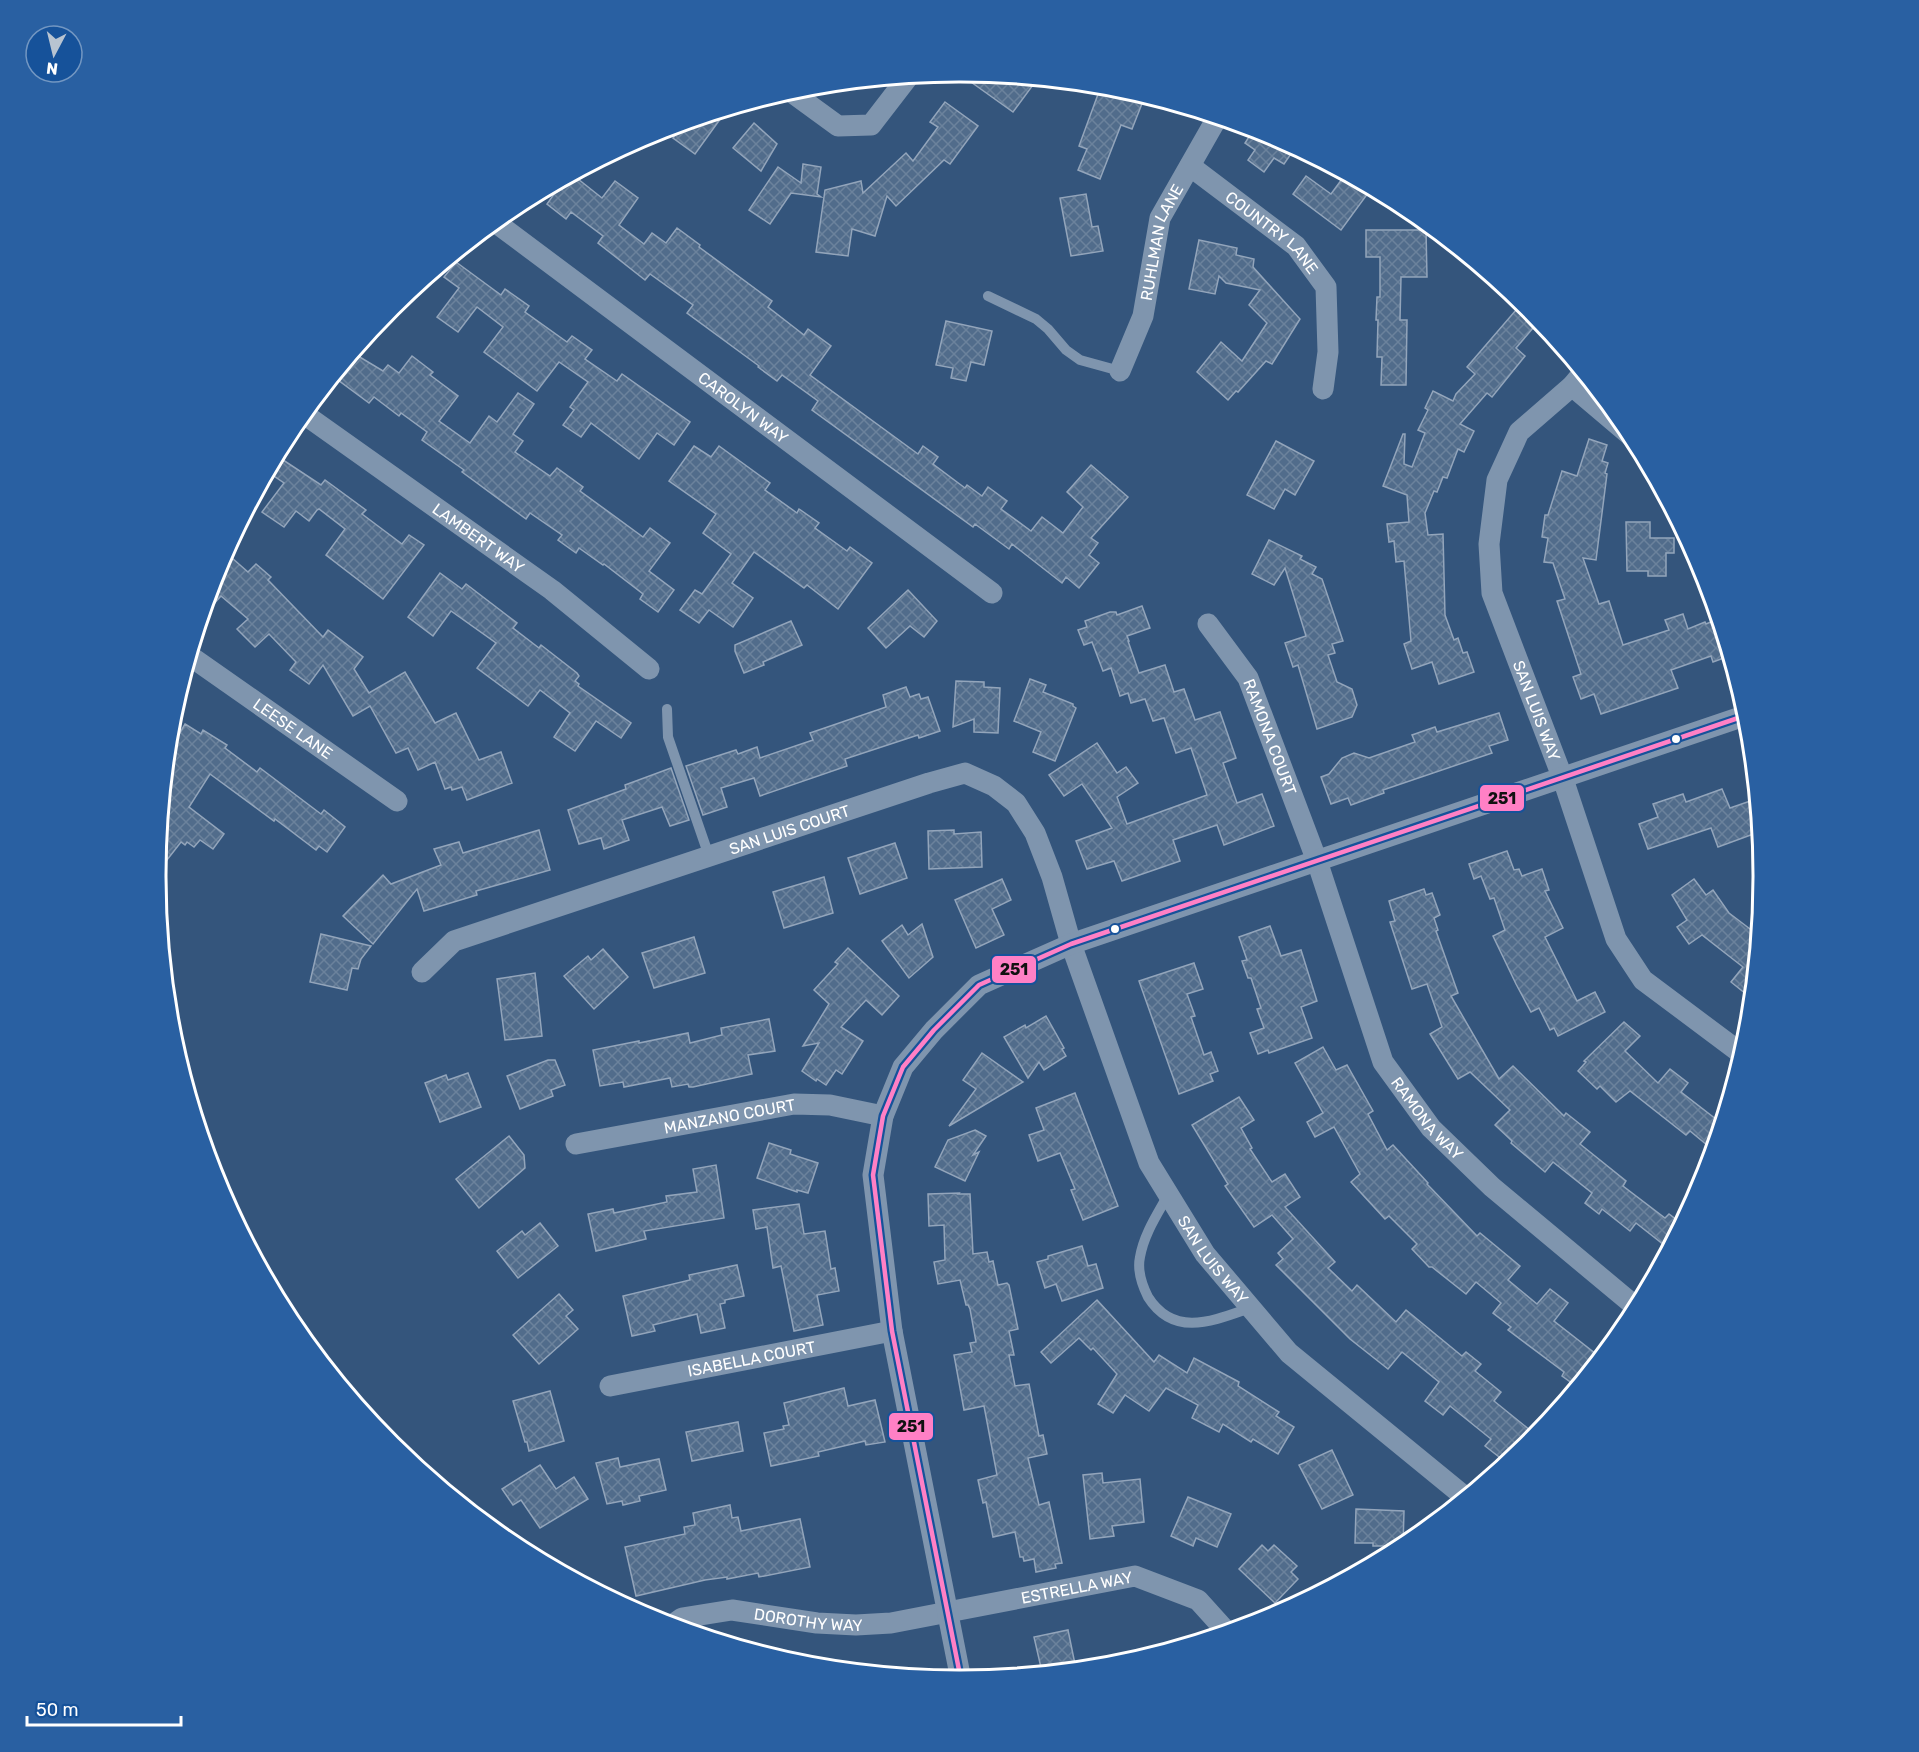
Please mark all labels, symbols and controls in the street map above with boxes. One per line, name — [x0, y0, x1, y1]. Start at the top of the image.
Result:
north arrow — [24, 24, 84, 84]
text: N — [45, 58, 59, 79]
street label: RUHLMAN LANE — [1137, 181, 1187, 302]
street label: COUNTRY LANE — [1222, 187, 1322, 278]
street label: CAROLYN WAY — [694, 368, 792, 448]
street label: LAMBERT WAY — [429, 499, 528, 577]
street label: SAN LUIS WAY — [1509, 658, 1564, 764]
street label: RAMONA COURT — [1239, 676, 1300, 798]
street label: LEESE LANE — [250, 694, 336, 763]
unlabelled marker — [1670, 733, 1682, 745]
line badge: 251 — [1479, 784, 1525, 812]
text: 251 — [1488, 789, 1516, 808]
street label: SAN LUIS COURT — [727, 801, 852, 859]
unlabelled marker — [1109, 923, 1121, 935]
line badge: 251 — [991, 955, 1037, 984]
text: 251 — [1000, 960, 1028, 979]
street label: RAMONA WAY — [1387, 1073, 1467, 1164]
street label: MANZANO COURT — [662, 1095, 797, 1138]
street label: SAN LUIS WAY — [1174, 1212, 1252, 1308]
street label: ISABELLA COURT — [686, 1337, 817, 1381]
line badge: 251 — [888, 1412, 934, 1441]
text: 251 — [897, 1417, 925, 1436]
street label: ESTRELLA WAY — [1019, 1568, 1134, 1608]
street label: DOROTHY WAY — [753, 1604, 863, 1635]
scale bar — [27, 1689, 182, 1727]
text: 50 m — [36, 1699, 79, 1721]

